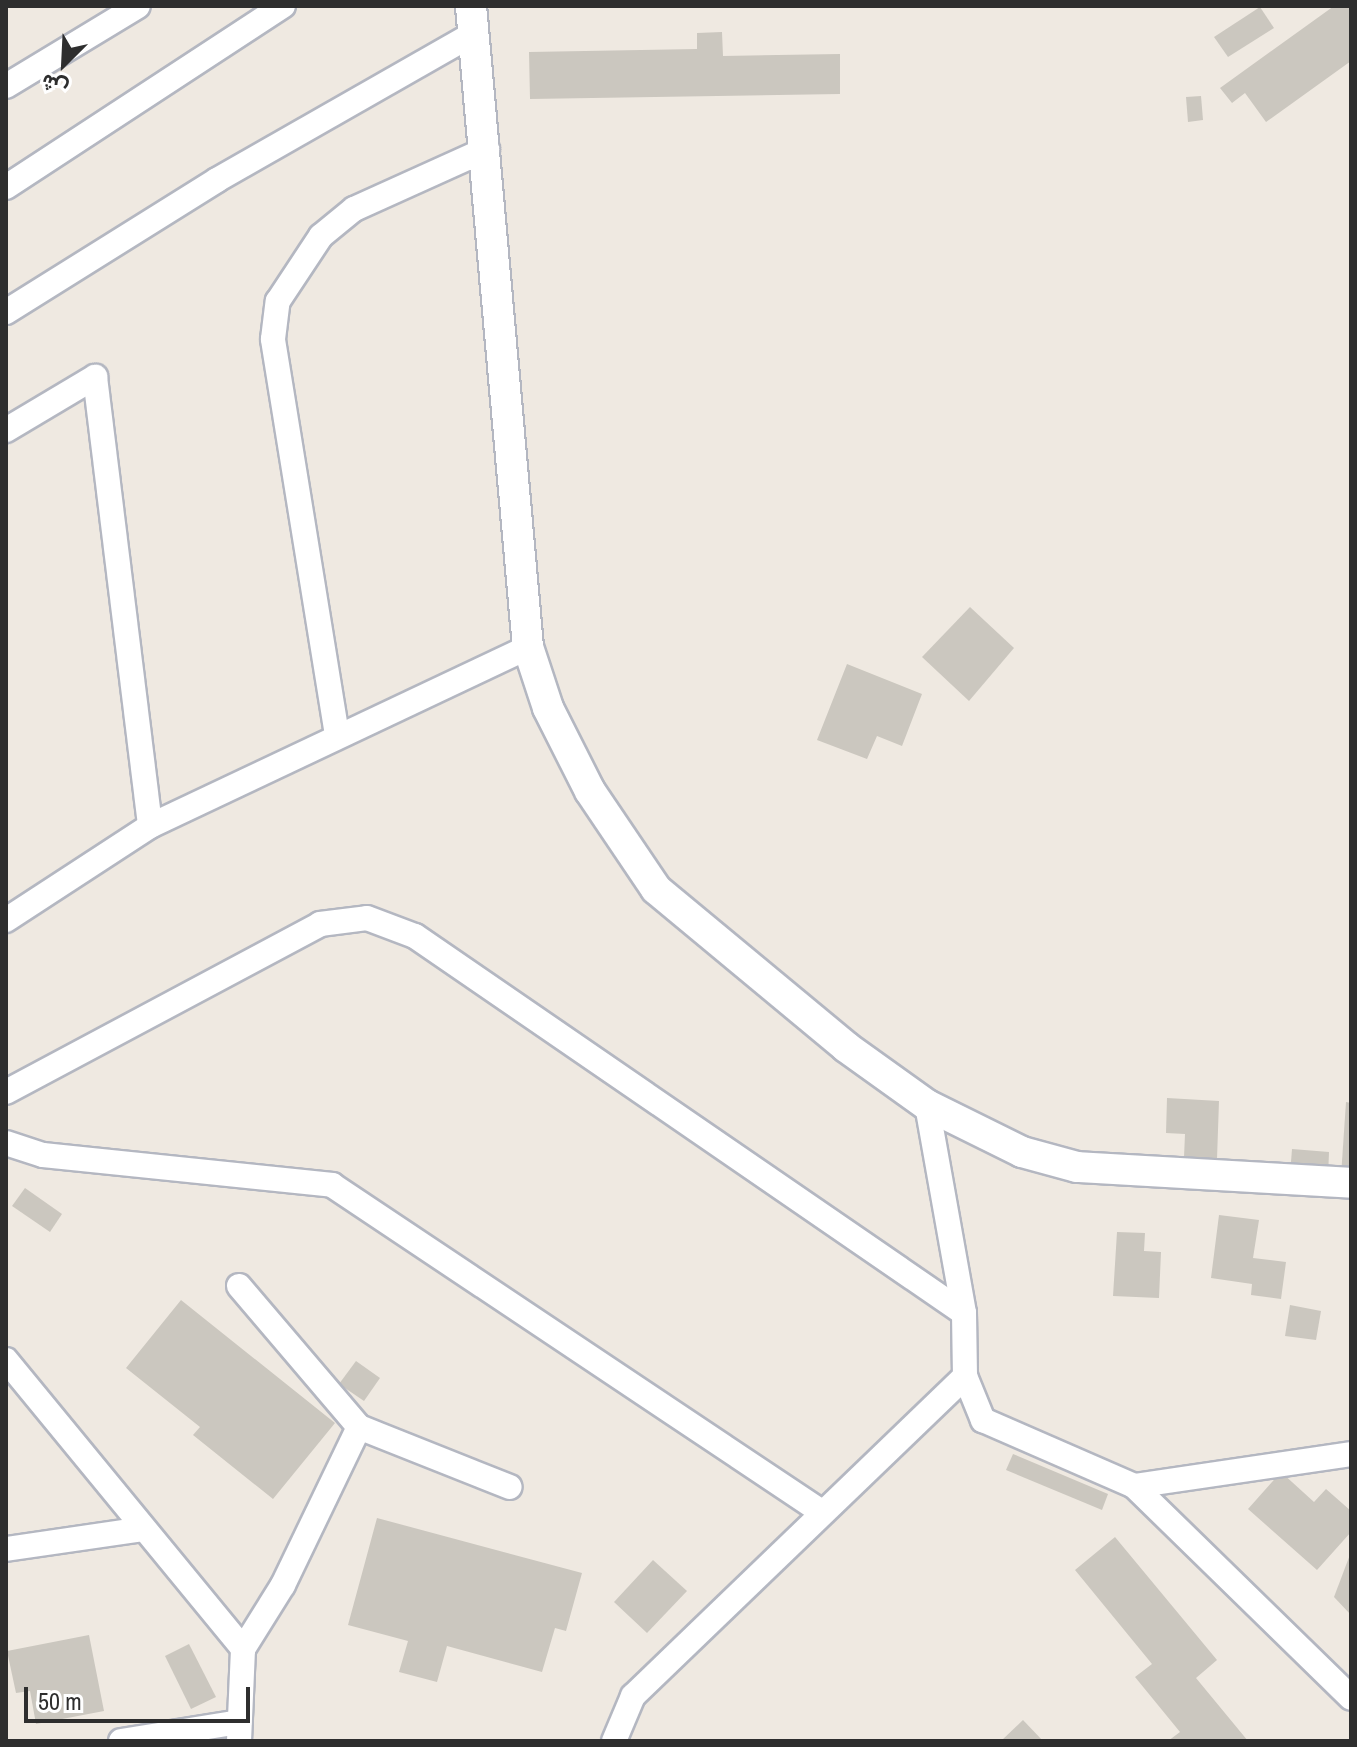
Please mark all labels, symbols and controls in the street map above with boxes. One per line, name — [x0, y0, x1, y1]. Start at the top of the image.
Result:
north arrow — [24, 24, 104, 104]
text: ش — [36, 67, 72, 105]
scale bar — [28, 1671, 254, 1721]
text: 50 m — [38, 1685, 82, 1717]

